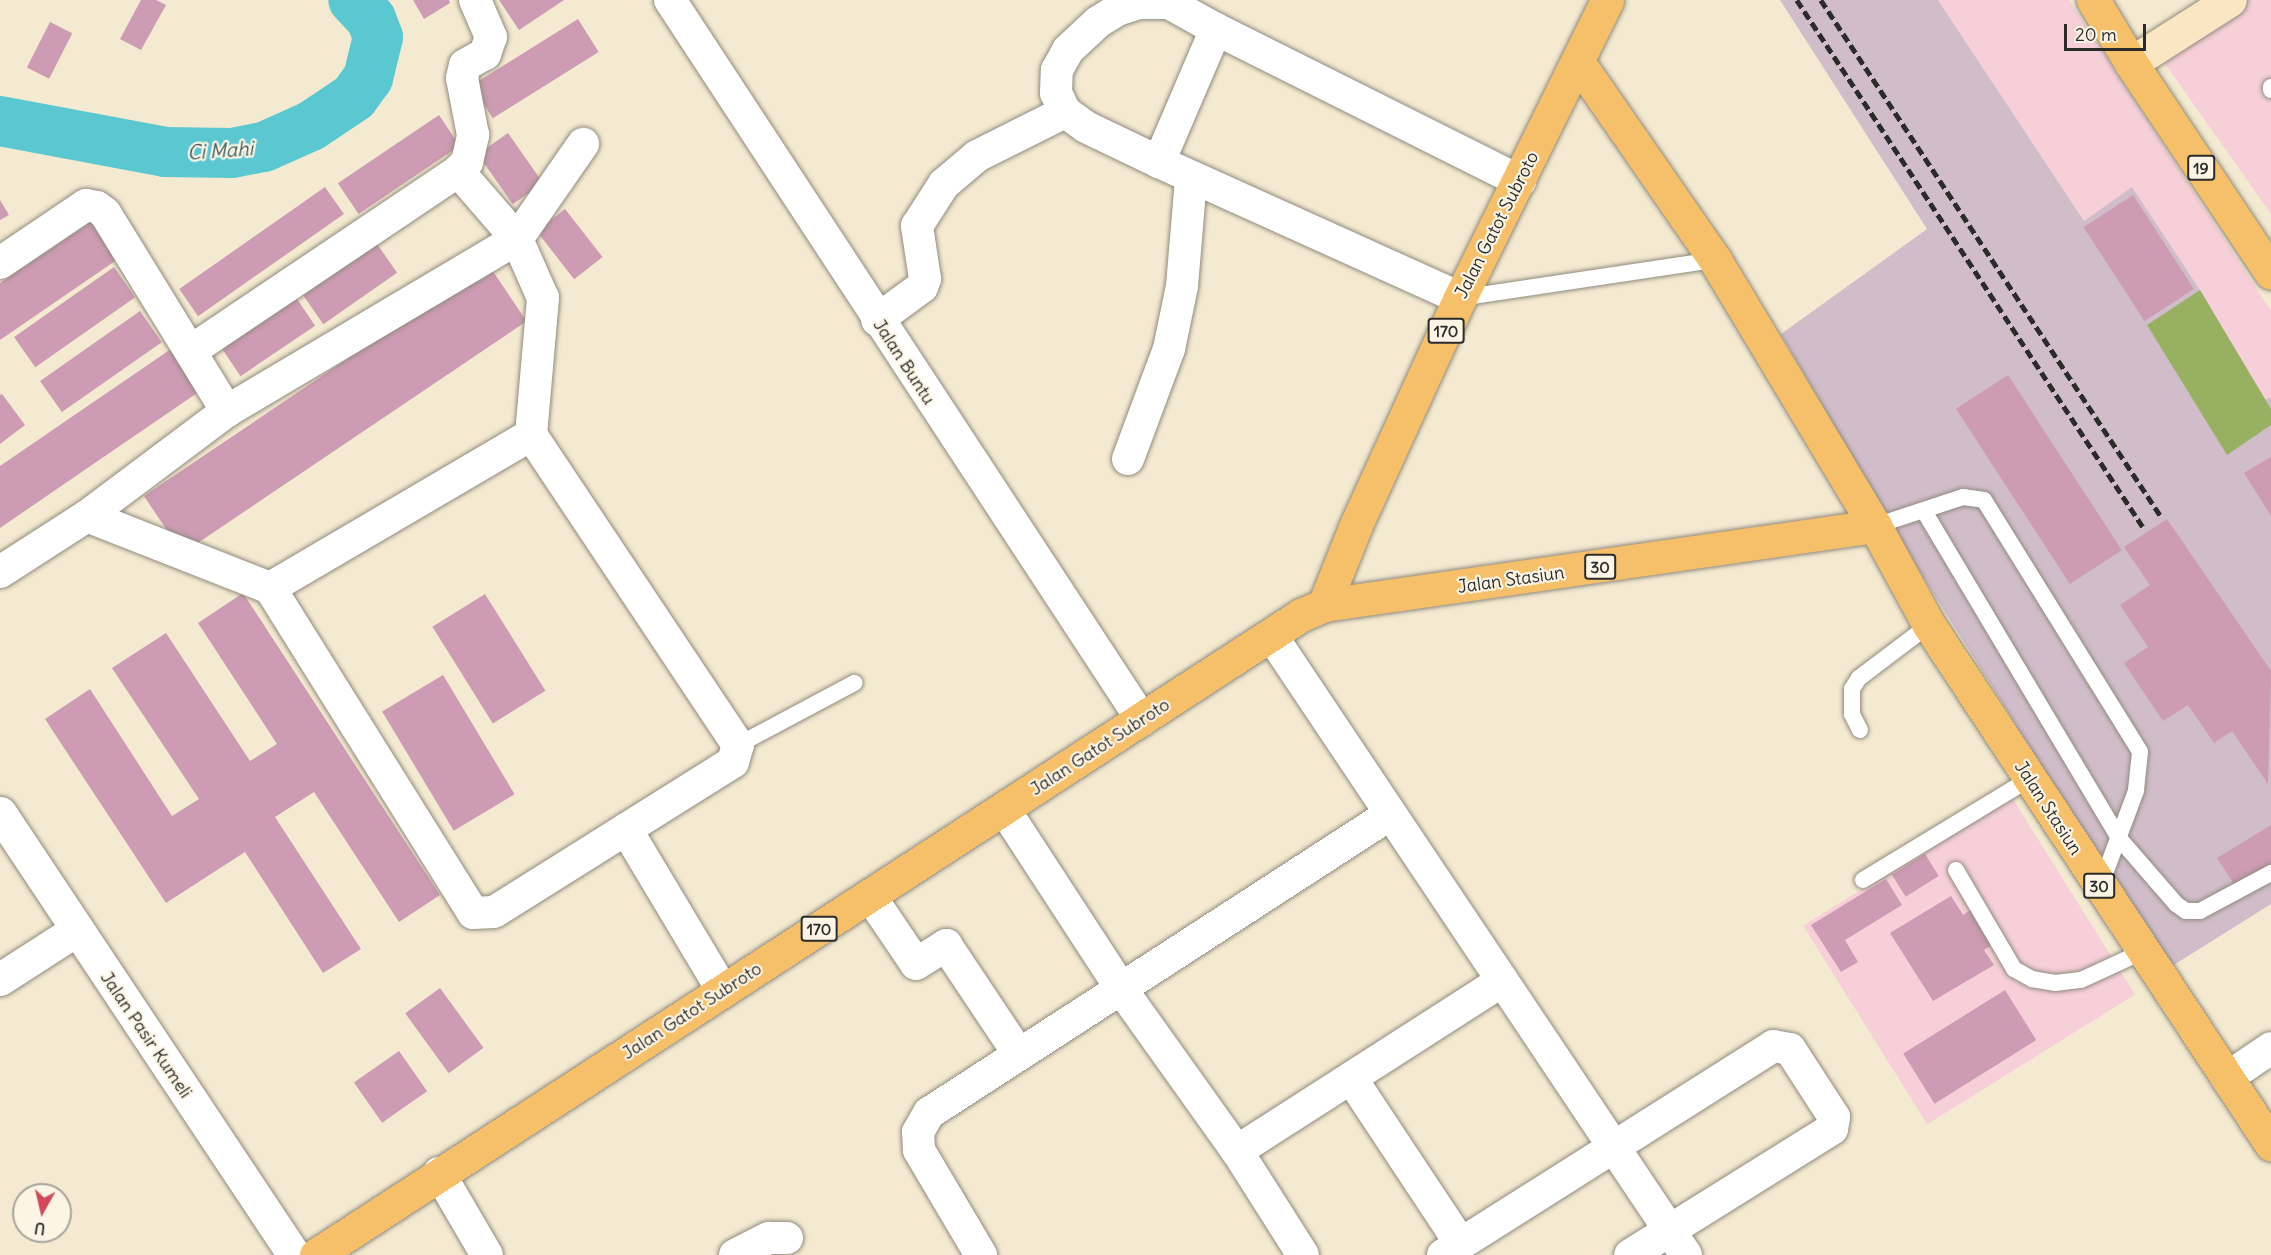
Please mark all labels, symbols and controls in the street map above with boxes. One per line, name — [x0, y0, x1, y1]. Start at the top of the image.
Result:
scale bar — [2067, 12, 2150, 50]
text: 20 m — [2075, 23, 2117, 46]
water label: Ci Mahi — [186, 136, 254, 164]
street label: Jalan Gatot Subroto — [1451, 148, 1543, 302]
road number: 19 — [2186, 155, 2216, 181]
street label: Jalan Buntu — [868, 315, 940, 409]
road number: 170 — [1426, 318, 1466, 344]
road number: 30 — [1584, 554, 1616, 580]
street label: Jalan Stasiun — [1456, 562, 1566, 598]
street label: Jalan Gatot Subroto — [1026, 694, 1174, 800]
street label: Jalan Stasiun — [2010, 757, 2086, 859]
road number: 30 — [2082, 873, 2116, 899]
road number: 170 — [800, 916, 838, 942]
street label: Jalan Gatot Subroto — [618, 958, 766, 1064]
street label: Jalan Pasir Kumeli — [96, 968, 196, 1102]
north arrow — [12, 1183, 72, 1243]
text: U — [33, 1218, 47, 1240]

